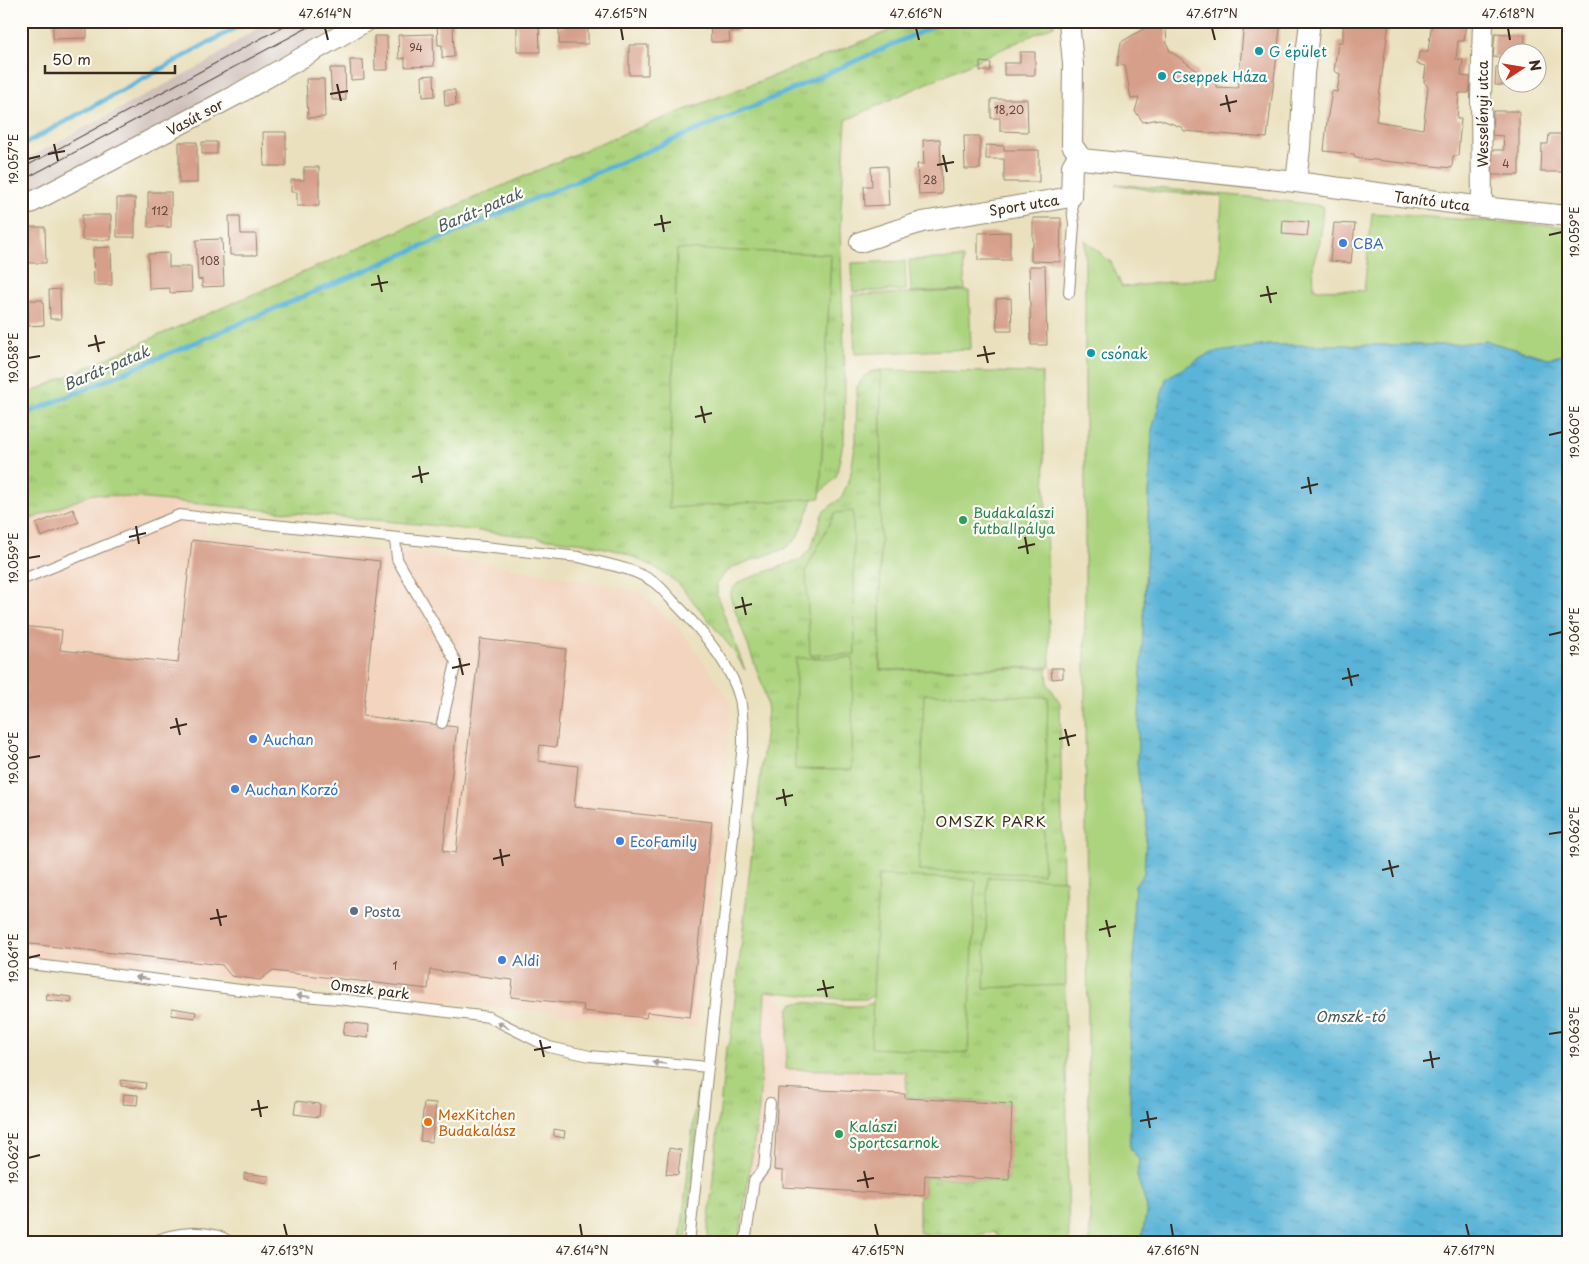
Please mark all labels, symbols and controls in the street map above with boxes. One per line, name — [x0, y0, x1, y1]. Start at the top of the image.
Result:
text: 47.614°N — [298, 4, 352, 22]
text: 47.615°N — [595, 4, 647, 22]
text: 47.616°N — [890, 4, 942, 22]
text: 47.617°N — [1186, 4, 1238, 22]
text: 47.618°N — [1481, 4, 1535, 22]
house number: 94 — [409, 39, 423, 56]
place label: G épület — [1269, 41, 1327, 62]
scale bar — [45, 42, 175, 74]
north arrow — [1496, 42, 1546, 92]
marker: G épület — [1253, 45, 1265, 57]
text: 50 m — [52, 47, 91, 70]
text: N — [1524, 58, 1547, 73]
street label: Wesselényi utca — [1472, 60, 1493, 168]
place label: Cseppek Háza — [1172, 66, 1268, 87]
marker: Cseppek Háza — [1156, 70, 1168, 82]
street label: Vasút sor — [163, 93, 228, 141]
house number: 18,20 — [994, 101, 1024, 118]
text: 19.057°E — [4, 134, 22, 184]
house number: 4 — [1502, 155, 1510, 172]
house number: 28 — [923, 171, 937, 188]
water label: Barát-patak — [432, 180, 526, 237]
street label: Tanító utca — [1393, 186, 1472, 216]
street label: Sport utca — [988, 189, 1061, 221]
house number: 112 — [151, 202, 169, 219]
text: 19.059°E — [1565, 207, 1583, 257]
place label: CBA — [1353, 233, 1384, 254]
marker: CBA — [1337, 237, 1349, 249]
house number: 108 — [200, 252, 220, 269]
text: 19.058°E — [4, 333, 22, 383]
water label: Barát-patak — [59, 338, 153, 395]
place label: csónak — [1101, 343, 1148, 364]
marker: csónak — [1085, 347, 1097, 359]
text: 19.060°E — [1565, 405, 1583, 459]
place label: Budakalászi futballpálya — [973, 502, 1055, 539]
marker: Budakalászi futballpálya — [957, 514, 969, 526]
text: 19.059°E — [4, 533, 22, 583]
text: 19.061°E — [1565, 607, 1583, 657]
place label: Auchan — [263, 729, 314, 750]
text: 19.060°E — [4, 731, 22, 785]
marker: Auchan — [247, 733, 259, 745]
place label: Auchan Korzó — [245, 779, 338, 800]
marker: Auchan Korzó — [229, 783, 241, 795]
text: 19.062°E — [1565, 806, 1583, 858]
district label: OMSZK PARK — [935, 809, 1047, 832]
place label: EcoFamily — [630, 831, 697, 852]
marker: EcoFamily — [614, 835, 626, 847]
place label: Posta — [364, 901, 401, 922]
marker: Posta — [348, 905, 360, 917]
text: 19.061°E — [4, 933, 22, 983]
place label: Aldi — [512, 950, 539, 971]
marker: Aldi — [496, 954, 508, 966]
house number: 1 — [393, 957, 398, 974]
one-way arrow — [133, 973, 149, 981]
street label: Omszk park — [329, 974, 411, 1004]
one-way arrow — [295, 992, 311, 1000]
water label: Omszk-tó — [1315, 1004, 1387, 1027]
text: 19.063°E — [1565, 1006, 1583, 1058]
one-way arrow — [496, 1020, 510, 1029]
one-way arrow — [651, 1059, 667, 1067]
place label: MexKitchen Budakalász — [438, 1104, 516, 1141]
marker: MexKitchen Budakalász — [422, 1116, 434, 1128]
place label: Kalászi Sportcsarnok — [849, 1116, 940, 1153]
marker: Kalászi Sportcsarnok — [833, 1128, 845, 1140]
text: 19.062°E — [4, 1132, 22, 1184]
text: 47.613°N — [260, 1241, 314, 1259]
text: 47.614°N — [555, 1241, 609, 1259]
text: 47.615°N — [852, 1241, 904, 1259]
text: 47.616°N — [1147, 1241, 1199, 1259]
text: 47.617°N — [1443, 1241, 1495, 1259]

